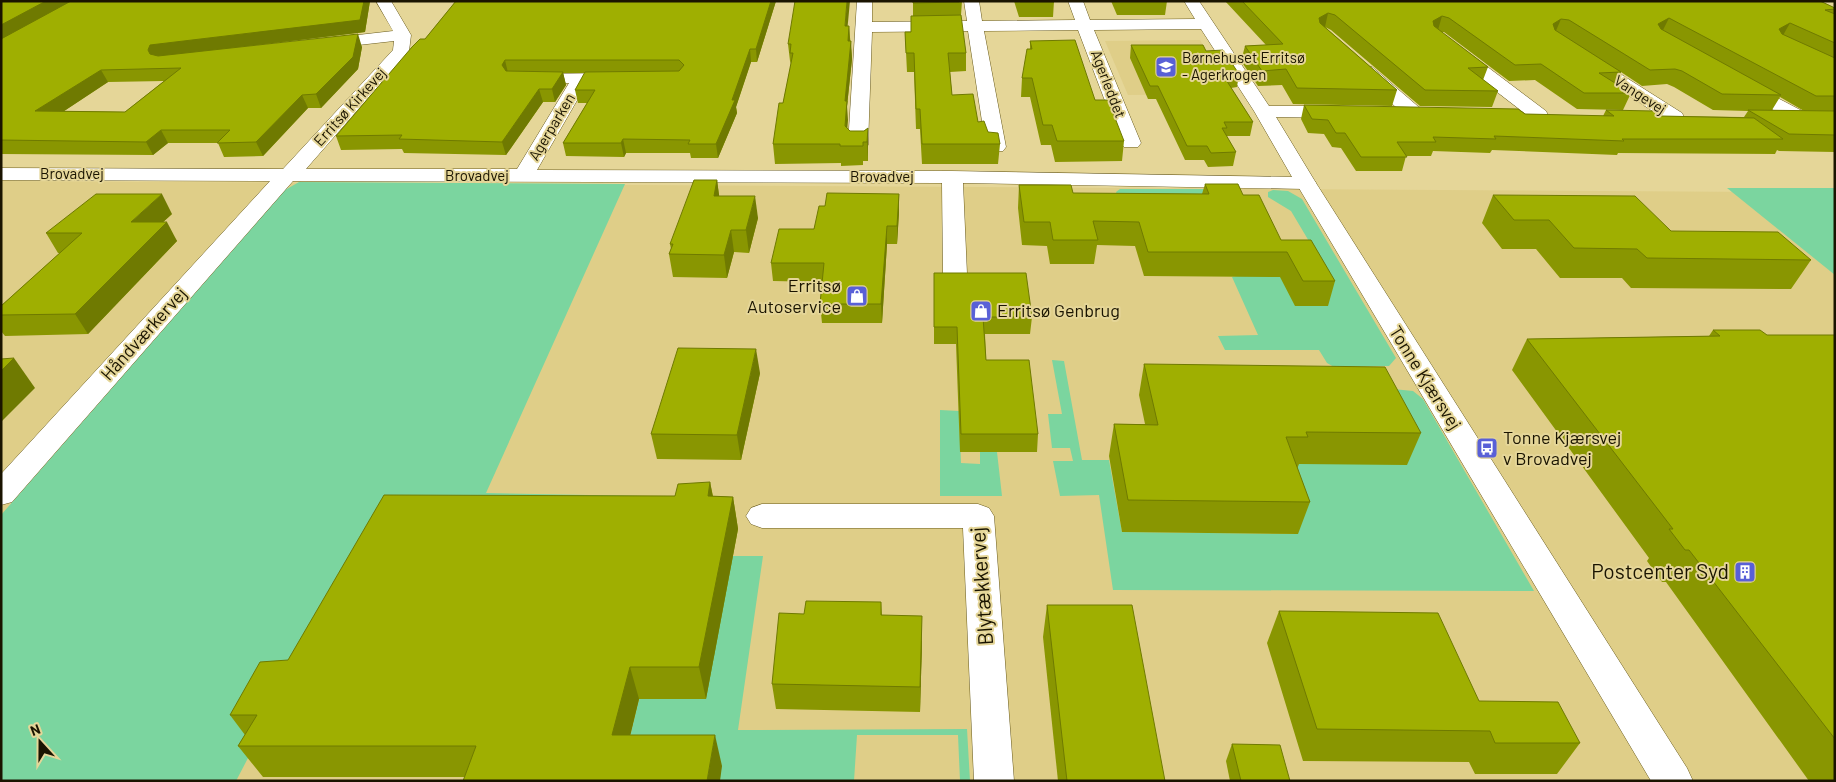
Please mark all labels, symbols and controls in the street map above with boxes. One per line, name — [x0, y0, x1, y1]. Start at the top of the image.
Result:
street label: Agerleddet — [1088, 47, 1130, 120]
place label: Børnehuset Erritsø - Agerkrogen — [1182, 48, 1305, 83]
school or university icon: Børnehuset Erritsø - Agerkrogen — [1154, 55, 1178, 79]
street label: Erritsø Kirkevej — [309, 63, 389, 149]
street label: Vangevej — [1611, 71, 1670, 118]
street label: Agerparken — [524, 90, 578, 163]
street label: Brovadvej — [40, 164, 104, 182]
street label: Brovadvej — [445, 166, 509, 184]
street label: Brovadvej — [850, 167, 914, 185]
place label: Erritsø Autoservice — [747, 274, 841, 317]
street label: Håndværkervej — [96, 282, 191, 384]
shop icon: Erritsø Autoservice — [845, 284, 869, 308]
shop icon: Erritsø Genbrug — [969, 299, 993, 323]
place label: Erritsø Genbrug — [997, 299, 1120, 321]
street label: Tonne Kjærsvej — [1385, 321, 1467, 434]
place label: Tonne Kjærsvej v Brovadvej — [1503, 426, 1622, 469]
bus stop icon: Tonne Kjærsvej v Brovadvej — [1475, 436, 1499, 460]
street label: Blytækkervej — [964, 526, 997, 646]
place label: Postcenter Syd — [1591, 558, 1729, 583]
building icon: Postcenter Syd — [1733, 560, 1757, 584]
north arrow — [15, 717, 65, 767]
text: N — [28, 720, 43, 739]

